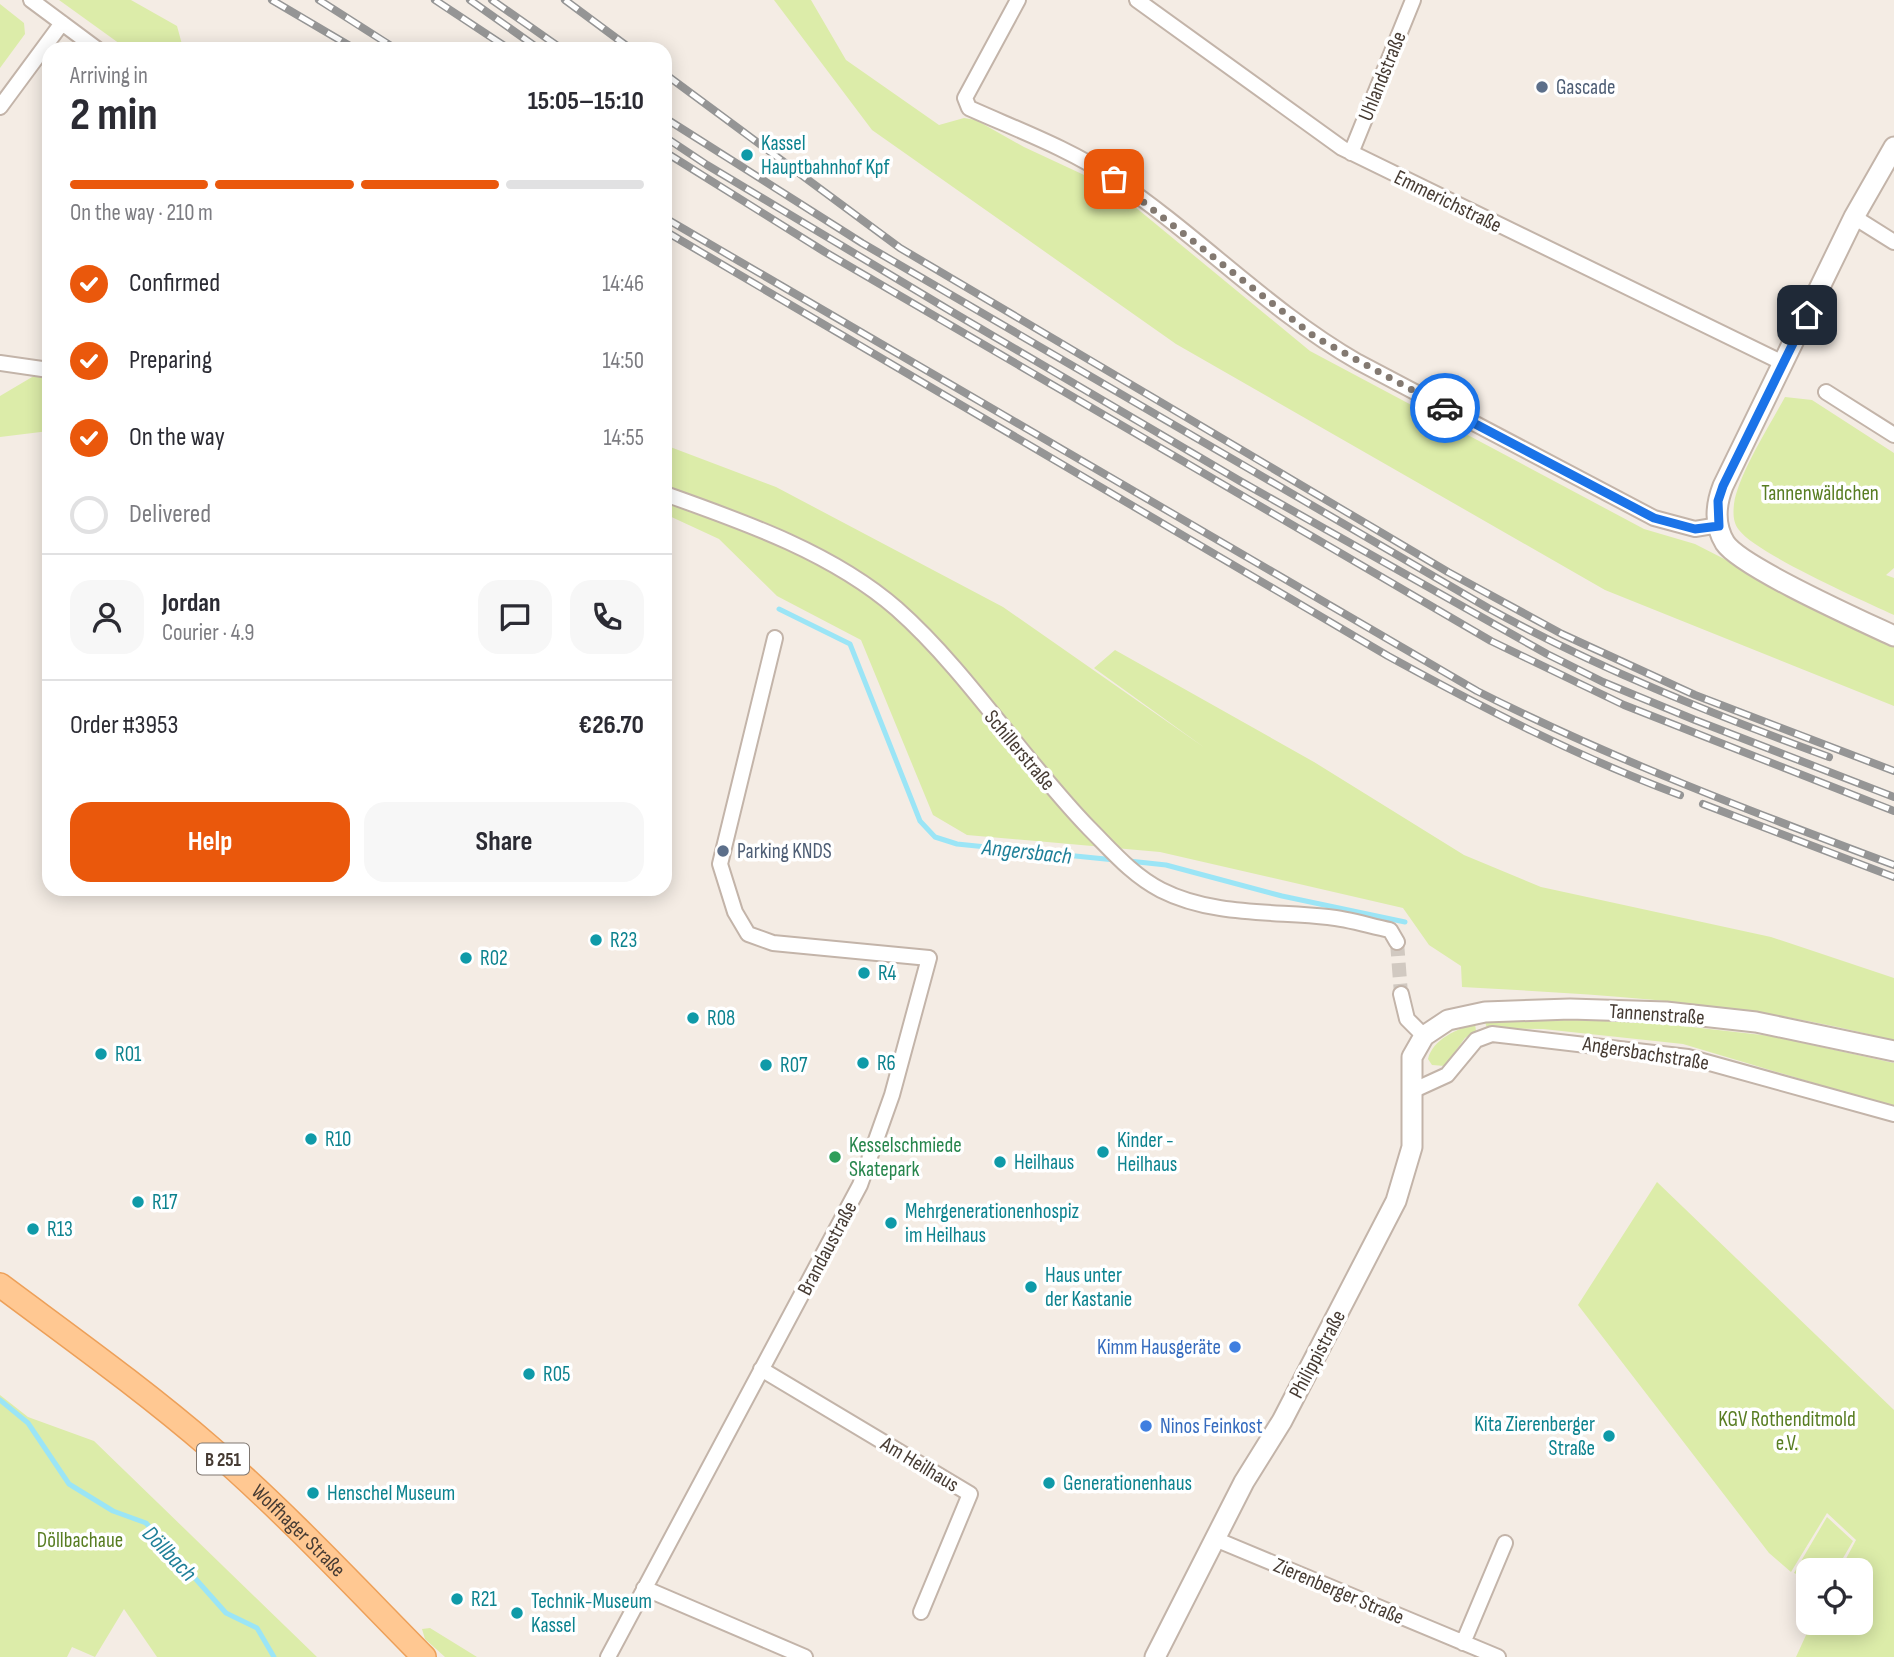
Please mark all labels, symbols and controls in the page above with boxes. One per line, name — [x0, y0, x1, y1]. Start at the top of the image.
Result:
street label: Uhlandstraße — [1353, 28, 1412, 124]
text: Arriving in — [70, 62, 148, 90]
place label: Gascade — [1556, 75, 1615, 100]
marker: Gascade — [1534, 79, 1550, 95]
text: 15:05–15:10 — [528, 86, 644, 117]
text: 2 min — [70, 88, 158, 143]
place label: Kassel Hauptbahnhof Kpf — [761, 131, 890, 180]
marker: Kassel Hauptbahnhof Kpf — [739, 147, 755, 163]
pin — [1084, 149, 1144, 209]
icon: bag — [1095, 160, 1133, 198]
street label: Emmerichstraße — [1390, 165, 1506, 238]
text: On the way · 210 m — [70, 199, 213, 227]
icon: check — [70, 265, 108, 303]
text: Confirmed — [129, 268, 220, 299]
text: 14:46 — [602, 270, 644, 298]
pin — [1777, 285, 1837, 345]
icon: home — [1788, 296, 1826, 334]
icon: check — [70, 342, 108, 380]
text: Preparing — [129, 345, 212, 376]
text: 14:50 — [603, 347, 644, 375]
courier — [1410, 373, 1480, 443]
icon: car — [1426, 389, 1464, 427]
icon: check — [70, 419, 108, 457]
text: On the way — [129, 422, 225, 453]
text: 14:55 — [604, 424, 644, 452]
park label: Tannenwäldchen — [1761, 481, 1879, 506]
text: Delivered — [129, 499, 211, 530]
button: person — [70, 580, 144, 654]
button: chat — [478, 580, 552, 654]
button: phone — [570, 580, 644, 654]
text: Jordan — [162, 588, 220, 619]
text: Courier · 4.9 — [162, 619, 254, 647]
street label: Schillerstraße — [979, 705, 1060, 796]
text: Order #3953 — [70, 710, 178, 741]
text: €26.70 — [579, 710, 644, 741]
button: Help — [70, 802, 350, 882]
button: Share — [364, 802, 644, 882]
water label: Angersbach — [980, 833, 1073, 871]
place label: Parking KNDS — [737, 839, 832, 864]
marker: Parking KNDS — [715, 843, 731, 859]
place label: R23 — [610, 928, 637, 953]
marker: R23 — [588, 932, 604, 948]
place label: R02 — [480, 946, 508, 971]
marker: R02 — [458, 950, 474, 966]
place label: R4 — [878, 961, 897, 986]
marker: R4 — [856, 965, 872, 981]
street label: Tannenstraße — [1608, 999, 1706, 1030]
place label: R08 — [707, 1006, 735, 1031]
marker: R08 — [685, 1010, 701, 1026]
street label: Angersbachstraße — [1580, 1031, 1711, 1076]
place label: R01 — [115, 1042, 142, 1067]
marker: R01 — [93, 1046, 109, 1062]
place label: R6 — [877, 1051, 896, 1076]
place label: R07 — [780, 1053, 808, 1078]
marker: R6 — [855, 1055, 871, 1071]
marker: R07 — [758, 1057, 774, 1073]
place label: R10 — [325, 1127, 351, 1152]
place label: Kinder - Heilhaus — [1117, 1128, 1177, 1177]
marker: R10 — [303, 1131, 319, 1147]
place label: Kesselschmiede Skatepark — [849, 1133, 962, 1182]
marker: Kinder - Heilhaus — [1095, 1144, 1111, 1160]
marker: Kesselschmiede Skatepark — [827, 1149, 843, 1165]
place label: Heilhaus — [1014, 1150, 1074, 1175]
marker: Heilhaus — [992, 1154, 1008, 1170]
place label: R17 — [152, 1190, 178, 1215]
marker: R17 — [130, 1194, 146, 1210]
street label: Brandaustraße — [792, 1197, 863, 1299]
place label: Mehrgenerationenhospiz im Heilhaus — [905, 1199, 1080, 1248]
marker: Mehrgenerationenhospiz im Heilhaus — [883, 1215, 899, 1231]
place label: R13 — [47, 1217, 73, 1242]
marker: R13 — [25, 1221, 41, 1237]
place label: Haus unter der Kastanie — [1045, 1263, 1132, 1312]
marker: Haus unter der Kastanie — [1023, 1279, 1039, 1295]
street label: Philippistraße — [1284, 1306, 1351, 1403]
place label: Kimm Hausgeräte — [1097, 1335, 1221, 1360]
marker: Kimm Hausgeräte — [1227, 1339, 1243, 1355]
place label: R05 — [543, 1362, 571, 1387]
marker: R05 — [521, 1366, 537, 1382]
park label: KGV Rothenditmold e.V. — [1718, 1407, 1856, 1456]
place label: Kita Zierenberger Straße — [1474, 1412, 1595, 1461]
place label: Ninos Feinkost — [1160, 1414, 1263, 1439]
marker: Ninos Feinkost — [1138, 1418, 1154, 1434]
marker: Kita Zierenberger Straße — [1601, 1428, 1617, 1444]
street label: Am Heilhaus — [875, 1431, 963, 1497]
road number: B 251 — [197, 1443, 249, 1474]
place label: Generationenhaus — [1063, 1471, 1192, 1496]
marker: Generationenhaus — [1041, 1475, 1057, 1491]
street label: Wolfhager Straße — [246, 1479, 351, 1582]
place label: Henschel Museum — [327, 1481, 455, 1506]
marker: Henschel Museum — [305, 1485, 321, 1501]
water label: Döllbach — [136, 1520, 203, 1587]
park label: Döllbachaue — [37, 1528, 123, 1553]
street label: Zierenberger Straße — [1270, 1553, 1408, 1630]
map controls — [1796, 1558, 1873, 1635]
button: locate — [1796, 1558, 1873, 1635]
place label: R21 — [471, 1587, 497, 1612]
place label: Technik-Museum Kassel — [531, 1589, 652, 1638]
marker: R21 — [449, 1591, 465, 1607]
marker: Technik-Museum Kassel — [509, 1605, 525, 1621]

